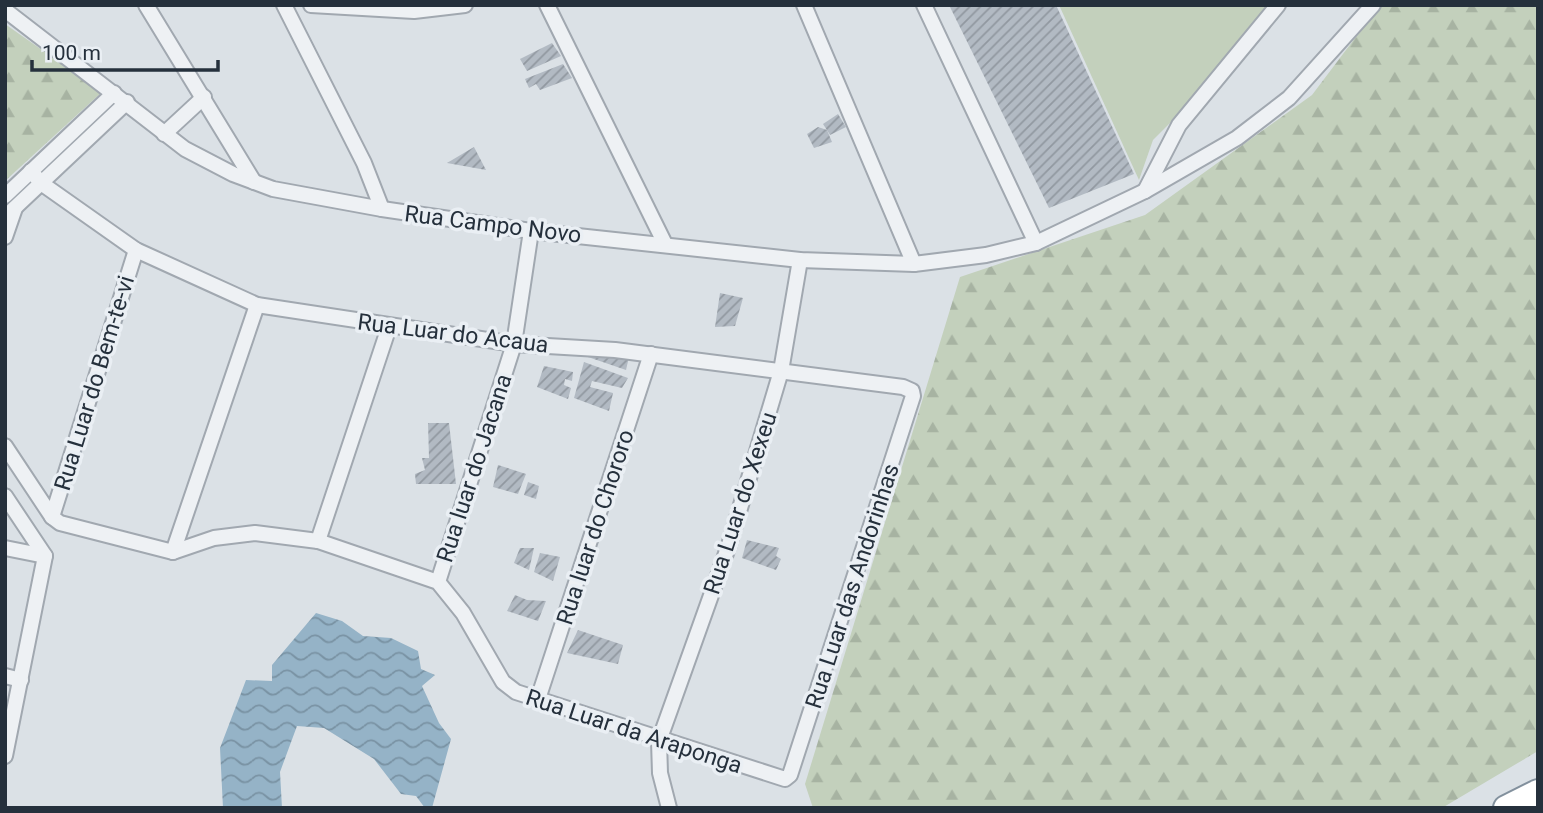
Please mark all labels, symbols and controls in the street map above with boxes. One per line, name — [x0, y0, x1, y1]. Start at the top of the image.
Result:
scale bar — [32, 28, 217, 72]
text: 100 m — [42, 41, 101, 65]
street label: Rua Campo Novo — [403, 200, 583, 249]
street label: Rua Luar do Bem-te-vi — [49, 272, 140, 494]
street label: Rua Luar do Acaua — [356, 308, 550, 359]
street label: Rua luar do Jacana — [431, 371, 518, 566]
street label: Rua Luar do Xexeu — [698, 409, 783, 598]
street label: Rua luar do Chororo — [551, 426, 640, 628]
street label: Rua Luar das Andorinhas — [800, 460, 905, 712]
street label: Rua Luar da Araponga — [522, 684, 745, 779]

